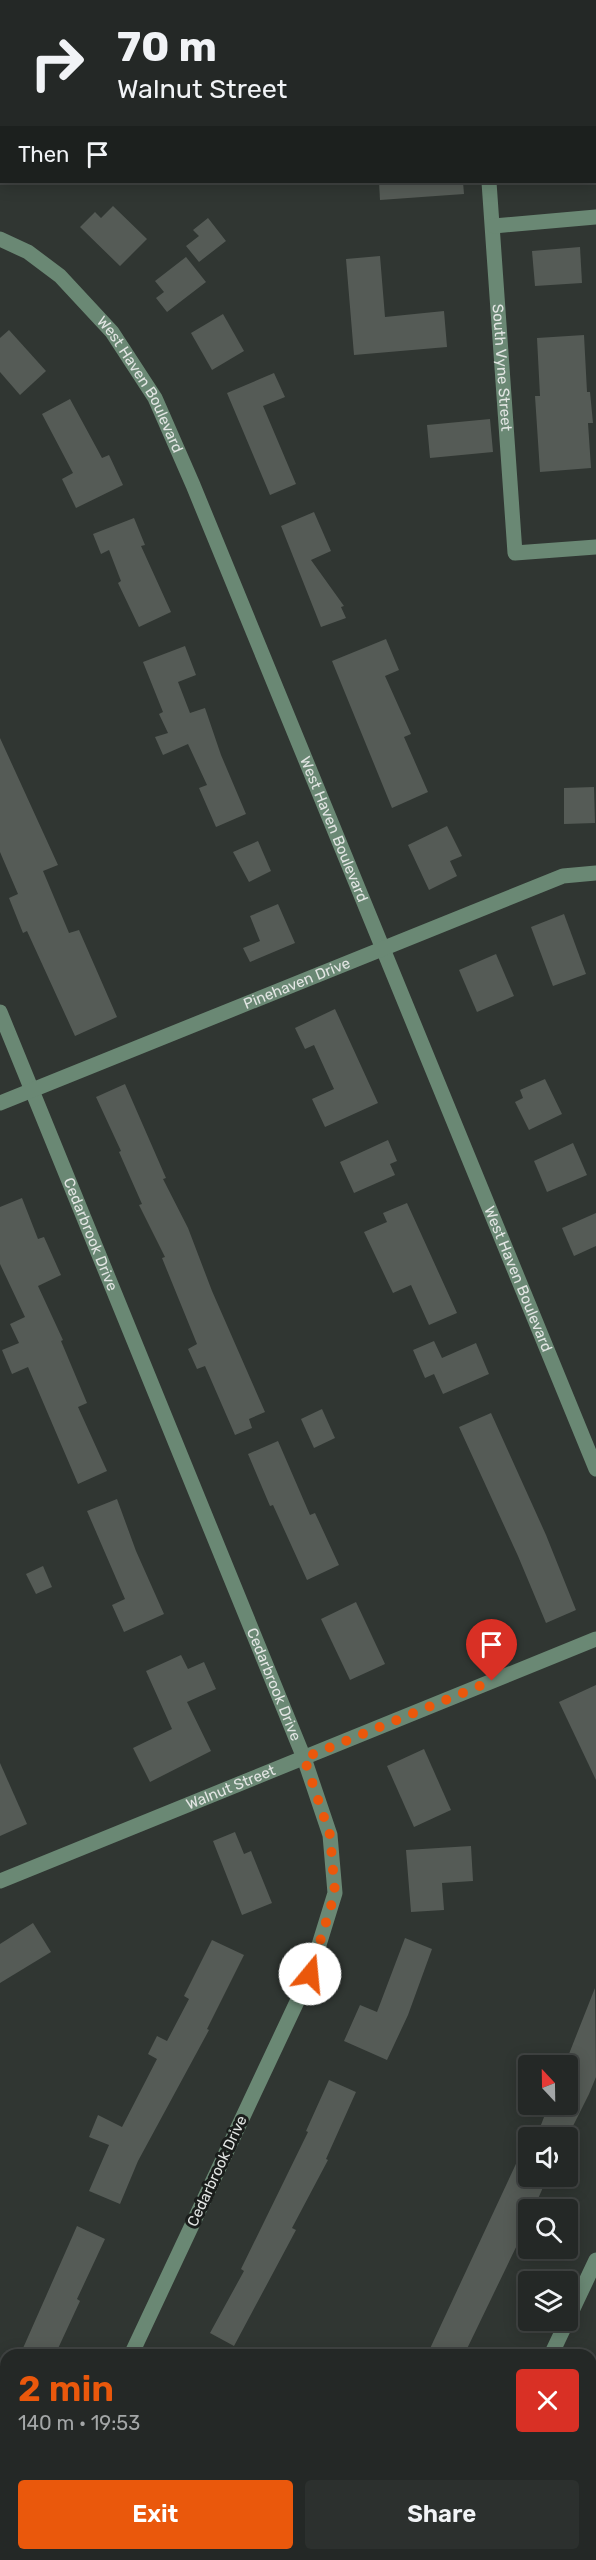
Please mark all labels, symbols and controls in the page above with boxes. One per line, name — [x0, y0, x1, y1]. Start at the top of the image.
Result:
text: 70 m — [117, 22, 217, 72]
icon: right — [18, 24, 96, 102]
text: Walnut Street — [117, 73, 287, 105]
icon: arrive — [81, 138, 114, 171]
text: Then — [18, 141, 69, 168]
street label: South Vyne Street — [489, 303, 515, 432]
street label: West Haven Boulevard — [93, 313, 187, 455]
street label: West Haven Boulevard — [296, 754, 372, 905]
street label: Pinehaven Drive — [241, 954, 353, 1013]
street label: Cedarbrook Drive — [59, 1175, 122, 1293]
street label: West Haven Boulevard — [480, 1204, 556, 1354]
pin — [466, 1619, 517, 1681]
street label: Cedarbrook Drive — [243, 1625, 305, 1744]
icon: arrive — [475, 1628, 508, 1661]
street label: Walnut Street — [183, 1761, 278, 1813]
position arrow — [278, 1942, 342, 2006]
north arrow — [518, 2055, 578, 2115]
map controls — [518, 2055, 578, 2331]
street label: Cedarbrook Drive — [183, 2113, 251, 2229]
button: sound — [518, 2127, 578, 2187]
button: search — [518, 2199, 578, 2259]
button: layers — [518, 2271, 578, 2331]
text: 2 min — [18, 2367, 114, 2410]
button: close — [516, 2369, 579, 2432]
text: 140 m · 19:53 — [18, 2411, 140, 2435]
button: Exit — [18, 2480, 293, 2549]
button: Share — [305, 2480, 579, 2549]

